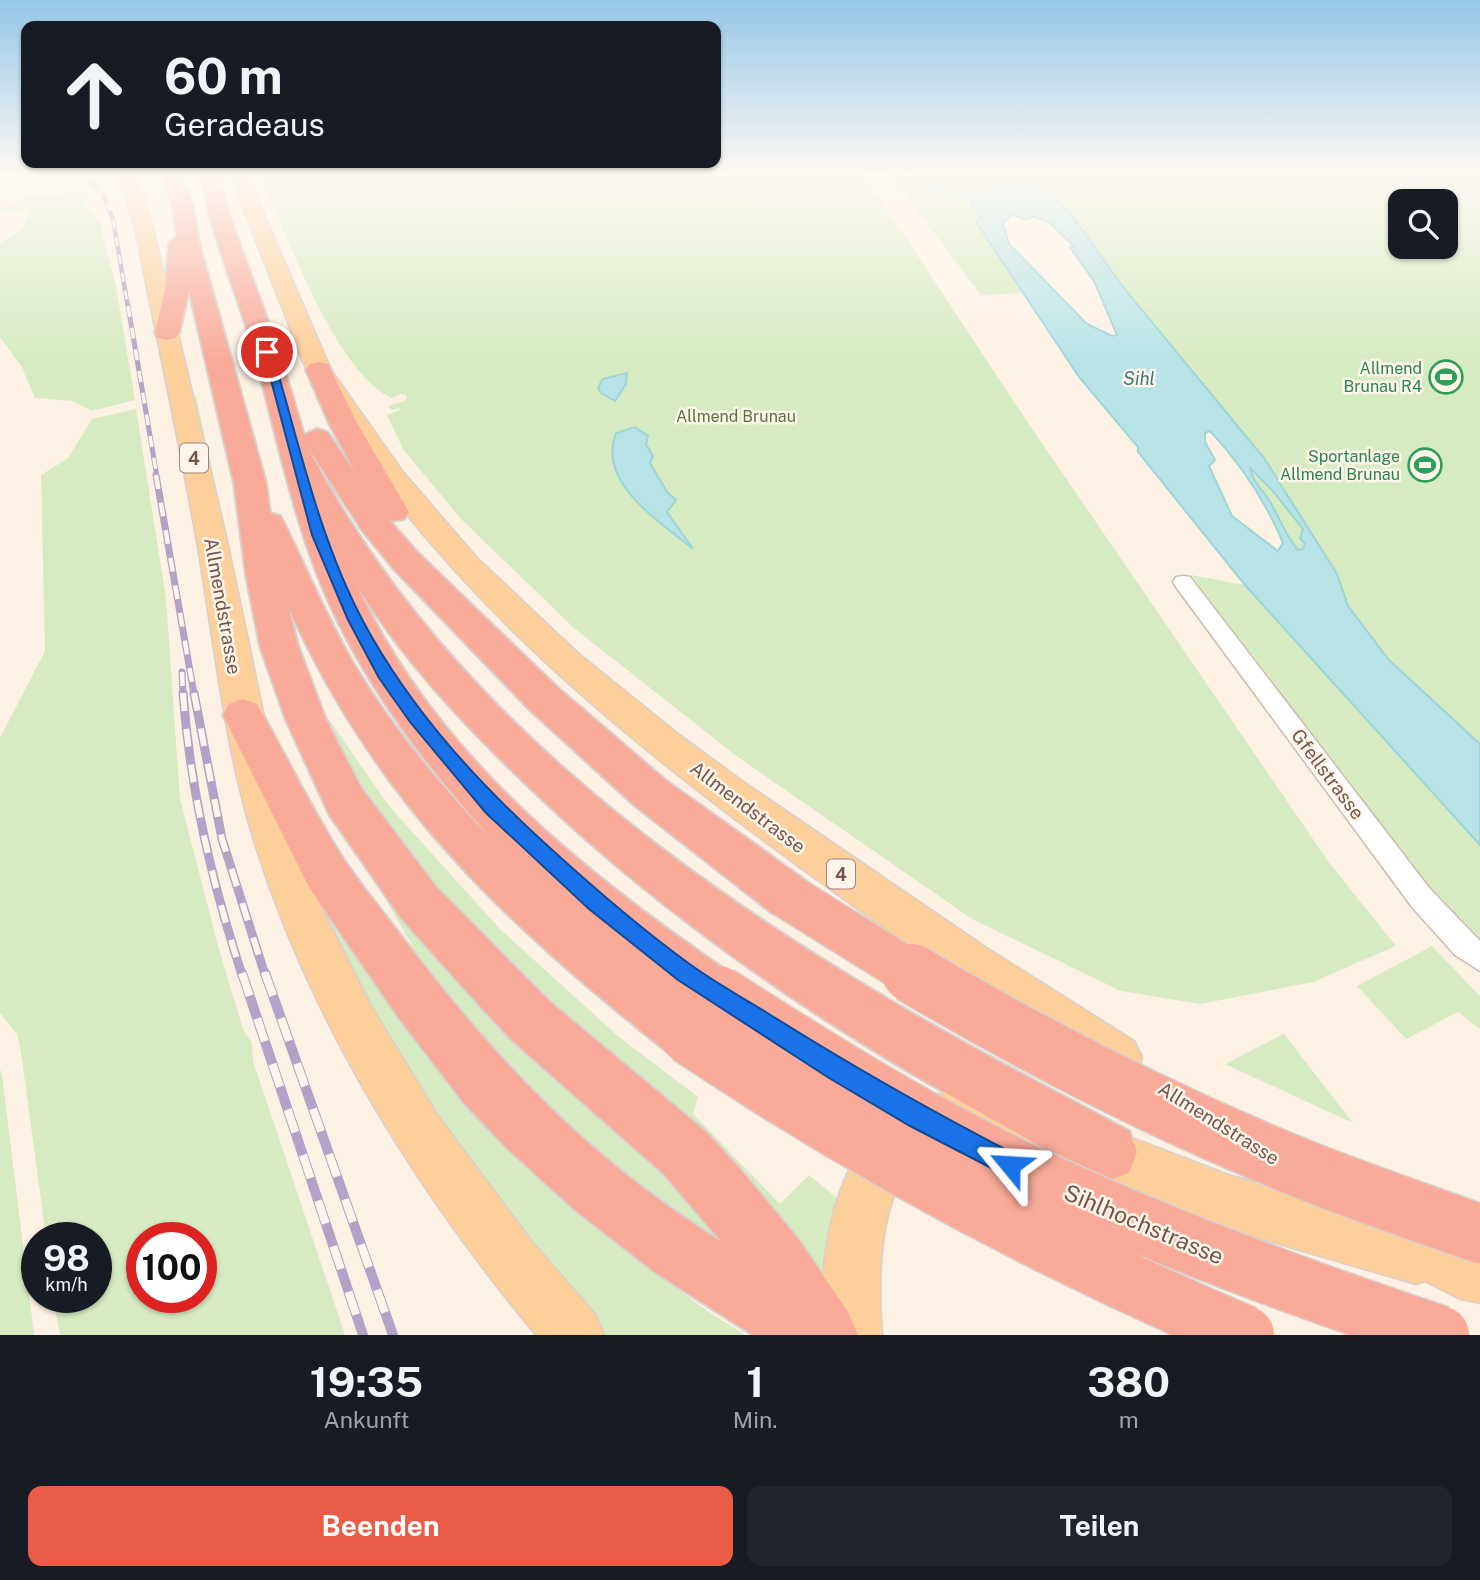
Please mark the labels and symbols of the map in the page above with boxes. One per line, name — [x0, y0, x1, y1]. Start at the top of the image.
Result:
pin — [237, 322, 297, 382]
sports icon: Allmend Brunau R4 — [1427, 358, 1465, 396]
place label: Allmend Brunau R4 — [1344, 359, 1422, 396]
water label: Sihl — [1123, 368, 1155, 389]
park label: Allmend Brunau — [676, 407, 796, 426]
road number: 4 — [180, 444, 208, 472]
sports icon: Sportanlage Allmend Brunau — [1406, 446, 1444, 484]
place label: Sportanlage Allmend Brunau — [1280, 447, 1400, 484]
street label: Allmendstrasse — [200, 536, 246, 676]
street label: Gfellstrasse — [1287, 725, 1369, 823]
street label: Allmendstrasse — [686, 757, 810, 857]
road number: 4 — [827, 860, 855, 888]
street label: Allmendstrasse — [1154, 1077, 1284, 1169]
position arrow — [973, 1128, 1047, 1202]
street label: Sihlhochstrasse — [1060, 1178, 1228, 1270]
speed limit sign: 100 — [126, 1222, 217, 1313]

